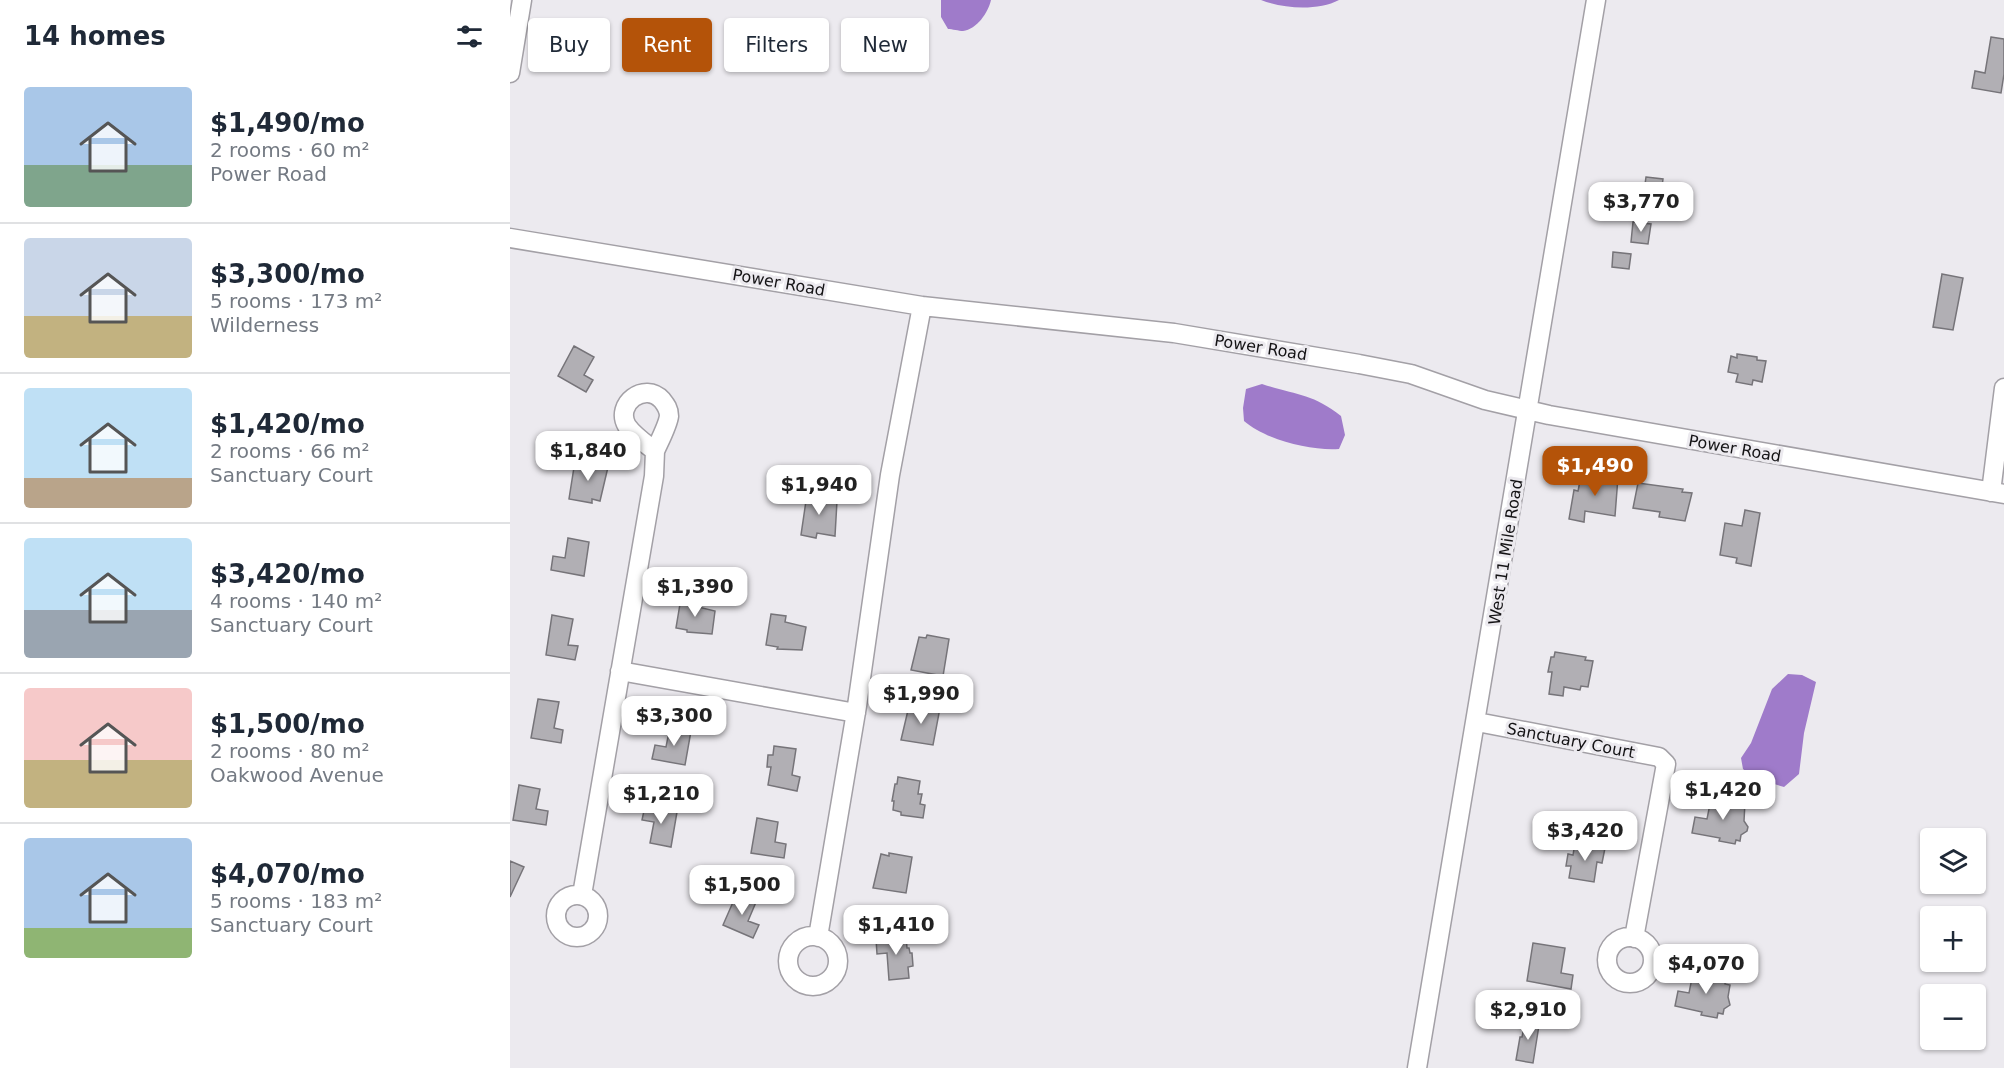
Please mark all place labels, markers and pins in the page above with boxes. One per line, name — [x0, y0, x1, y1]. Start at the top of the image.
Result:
pin: $3,770 — [1592, 182, 1690, 233]
pin: $1,840 — [539, 431, 637, 482]
pin: $1,490 — [1546, 446, 1644, 497]
pin: $1,940 — [770, 465, 868, 516]
pin: $1,390 — [646, 567, 744, 618]
pin: $1,990 — [872, 674, 970, 725]
pin: $3,300 — [625, 696, 723, 747]
pin: $1,420 — [1674, 770, 1772, 821]
pin: $1,210 — [612, 774, 710, 825]
pin: $3,420 — [1536, 811, 1634, 862]
pin: $1,500 — [693, 865, 791, 916]
pin: $1,410 — [847, 905, 945, 956]
pin: $4,070 — [1657, 944, 1755, 995]
pin: $2,910 — [1479, 990, 1577, 1041]

